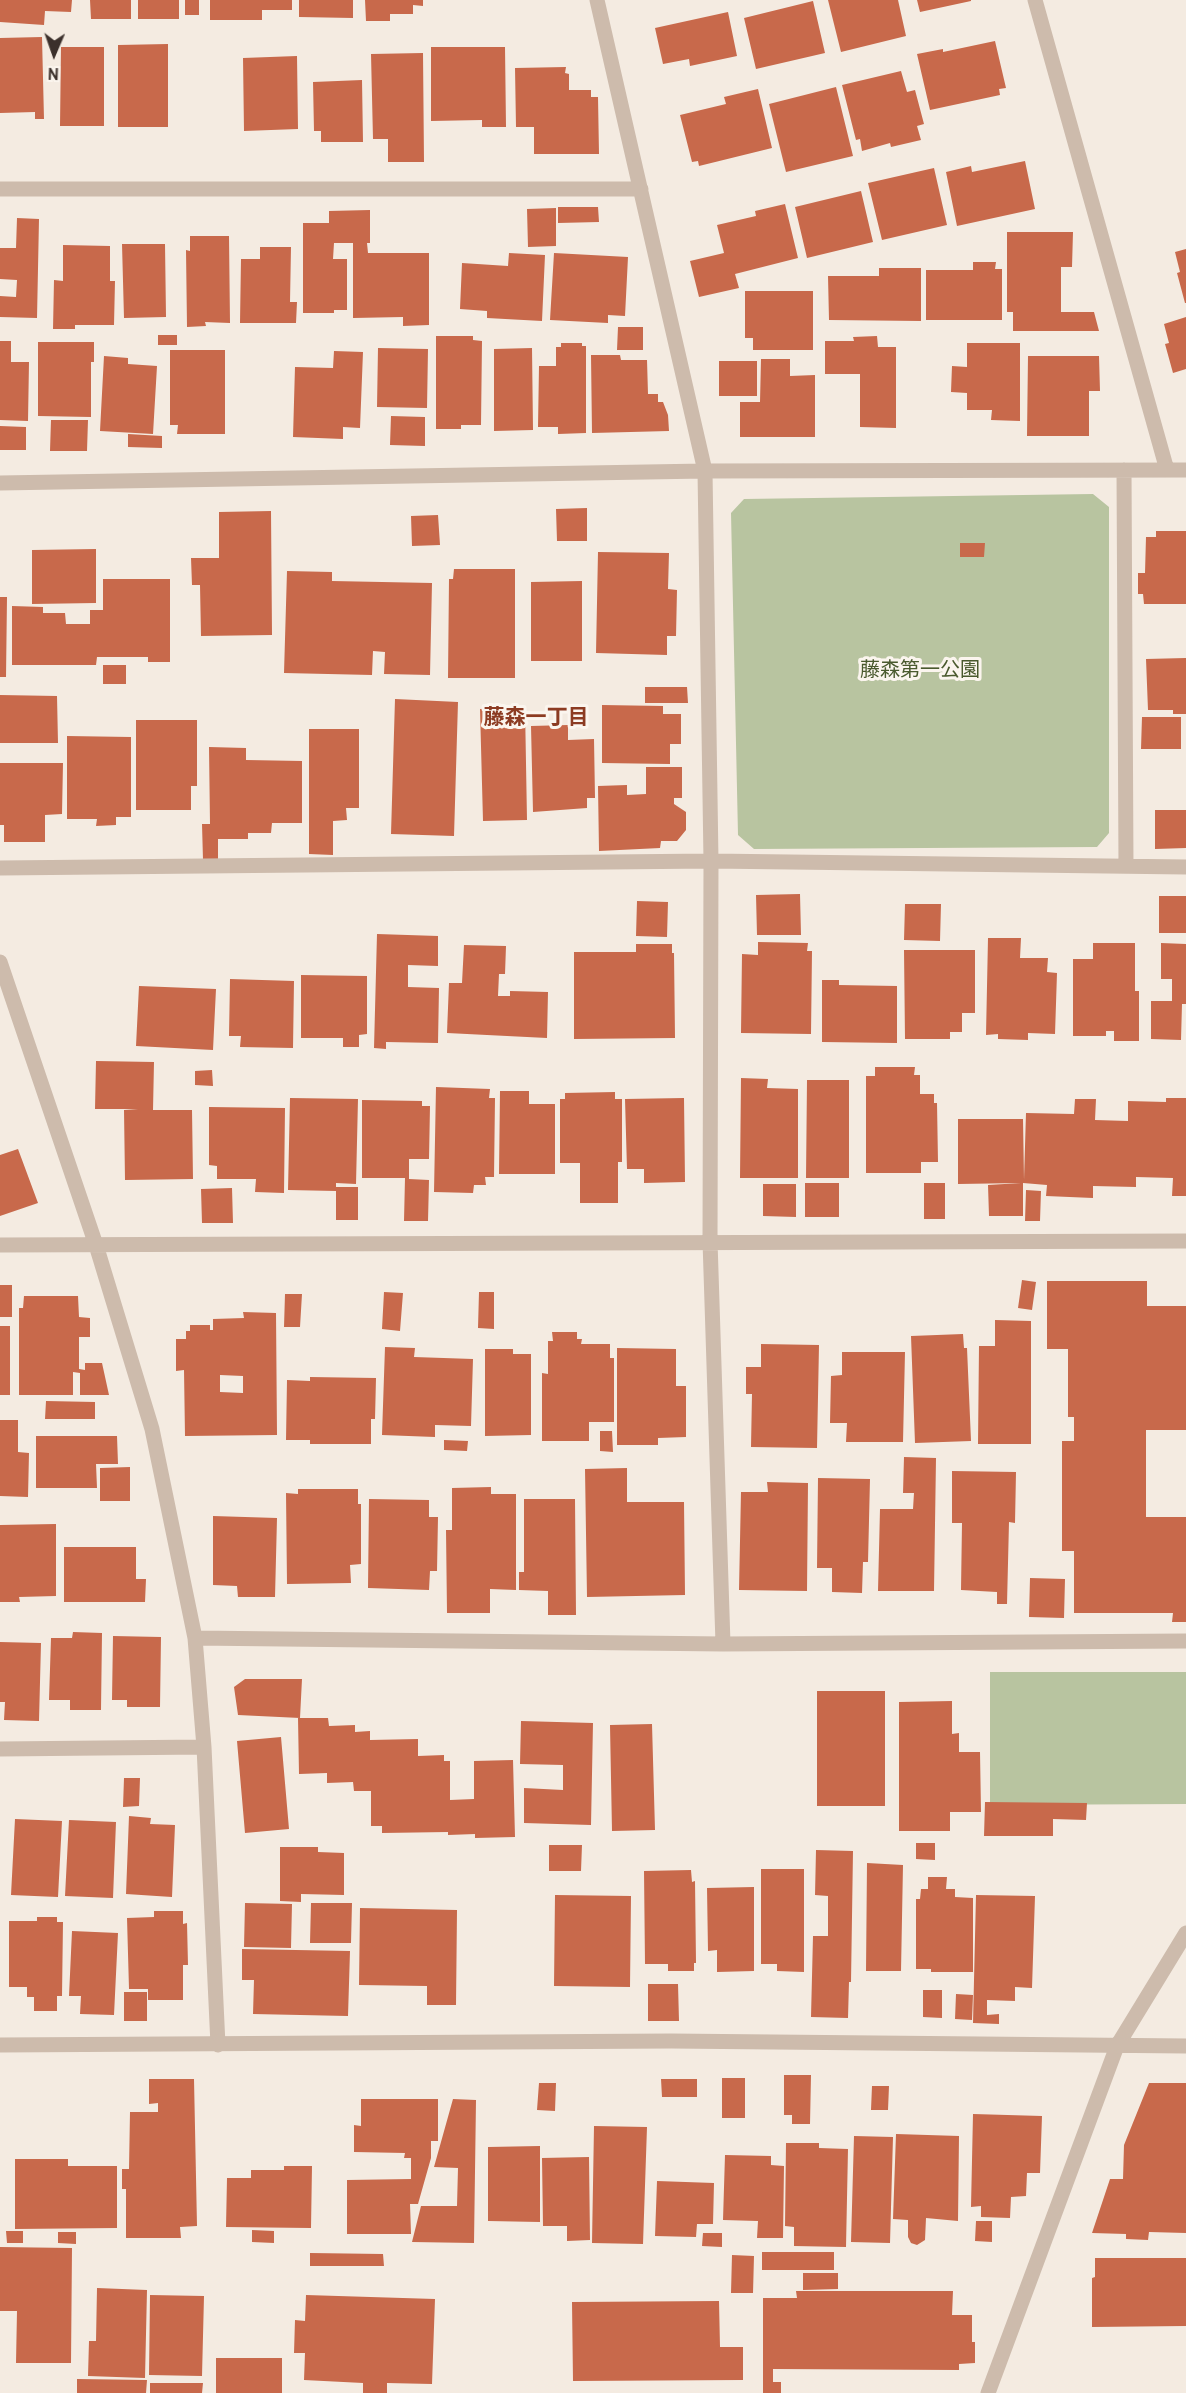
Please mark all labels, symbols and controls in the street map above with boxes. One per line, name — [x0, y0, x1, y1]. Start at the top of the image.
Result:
north arrow — [24, 24, 84, 84]
text: N — [47, 62, 59, 82]
park label: 藤森第一公園 — [860, 660, 980, 684]
district label: 藤森一丁目 — [484, 707, 588, 733]

